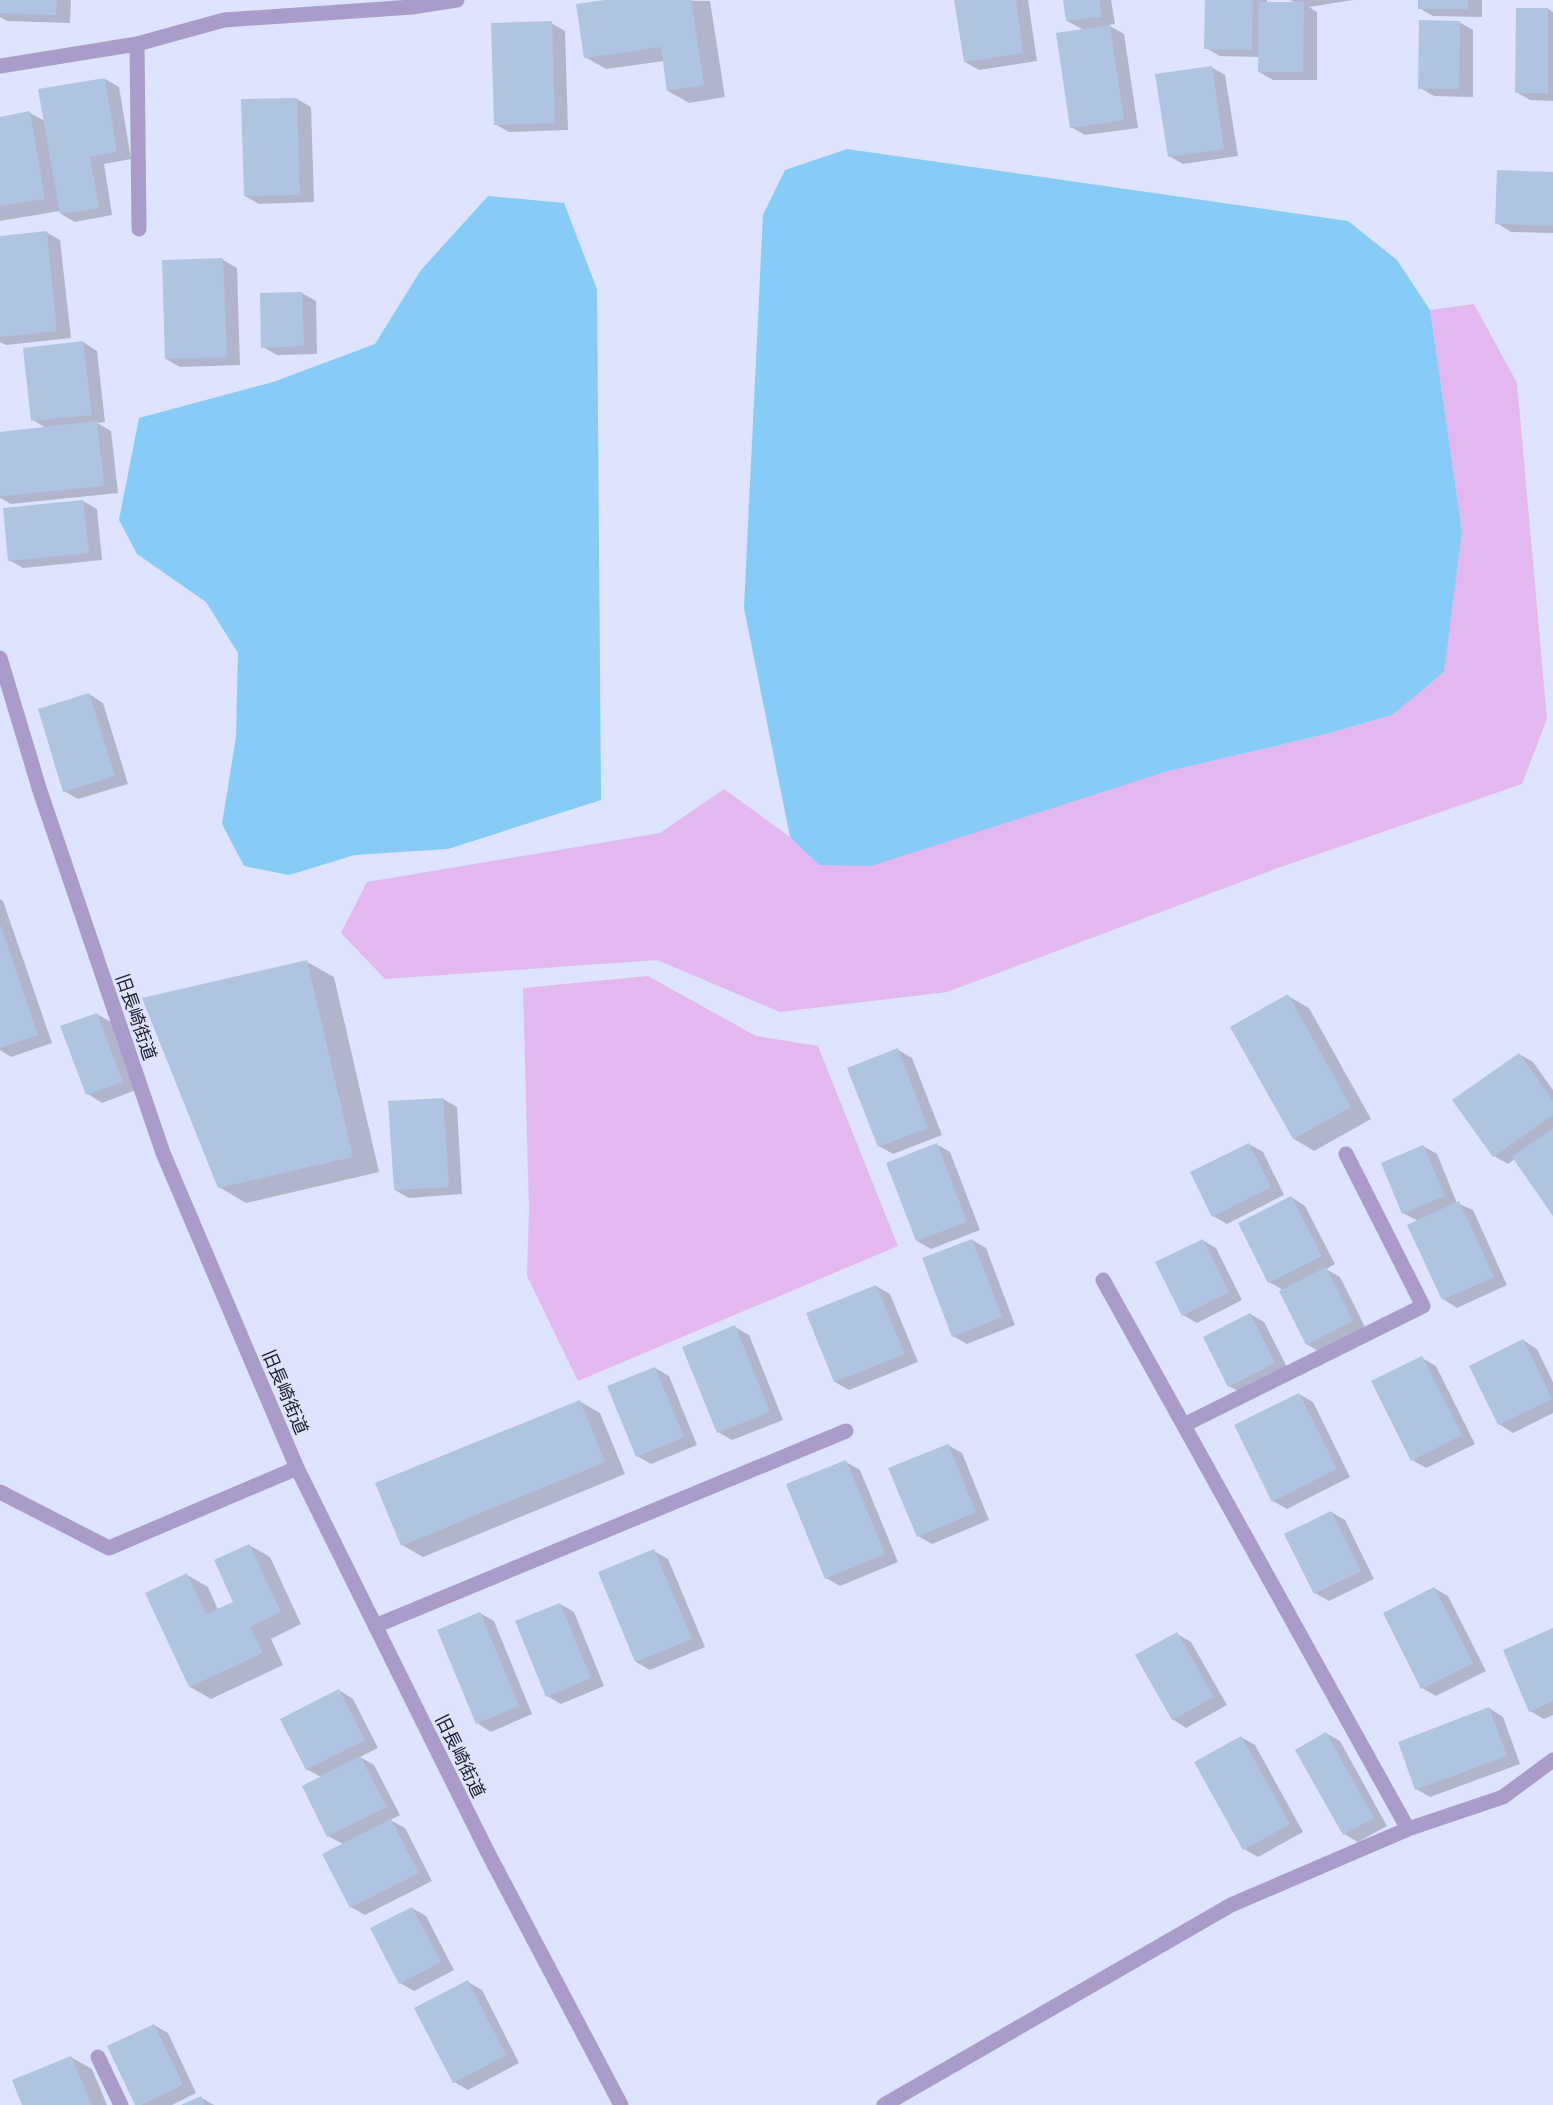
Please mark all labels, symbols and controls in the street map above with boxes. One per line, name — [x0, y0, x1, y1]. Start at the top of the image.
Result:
street label: 旧長崎街道 — [111, 971, 161, 1063]
street label: 旧長崎街道 — [257, 1346, 313, 1438]
street label: 旧長崎街道 — [430, 1711, 490, 1801]

